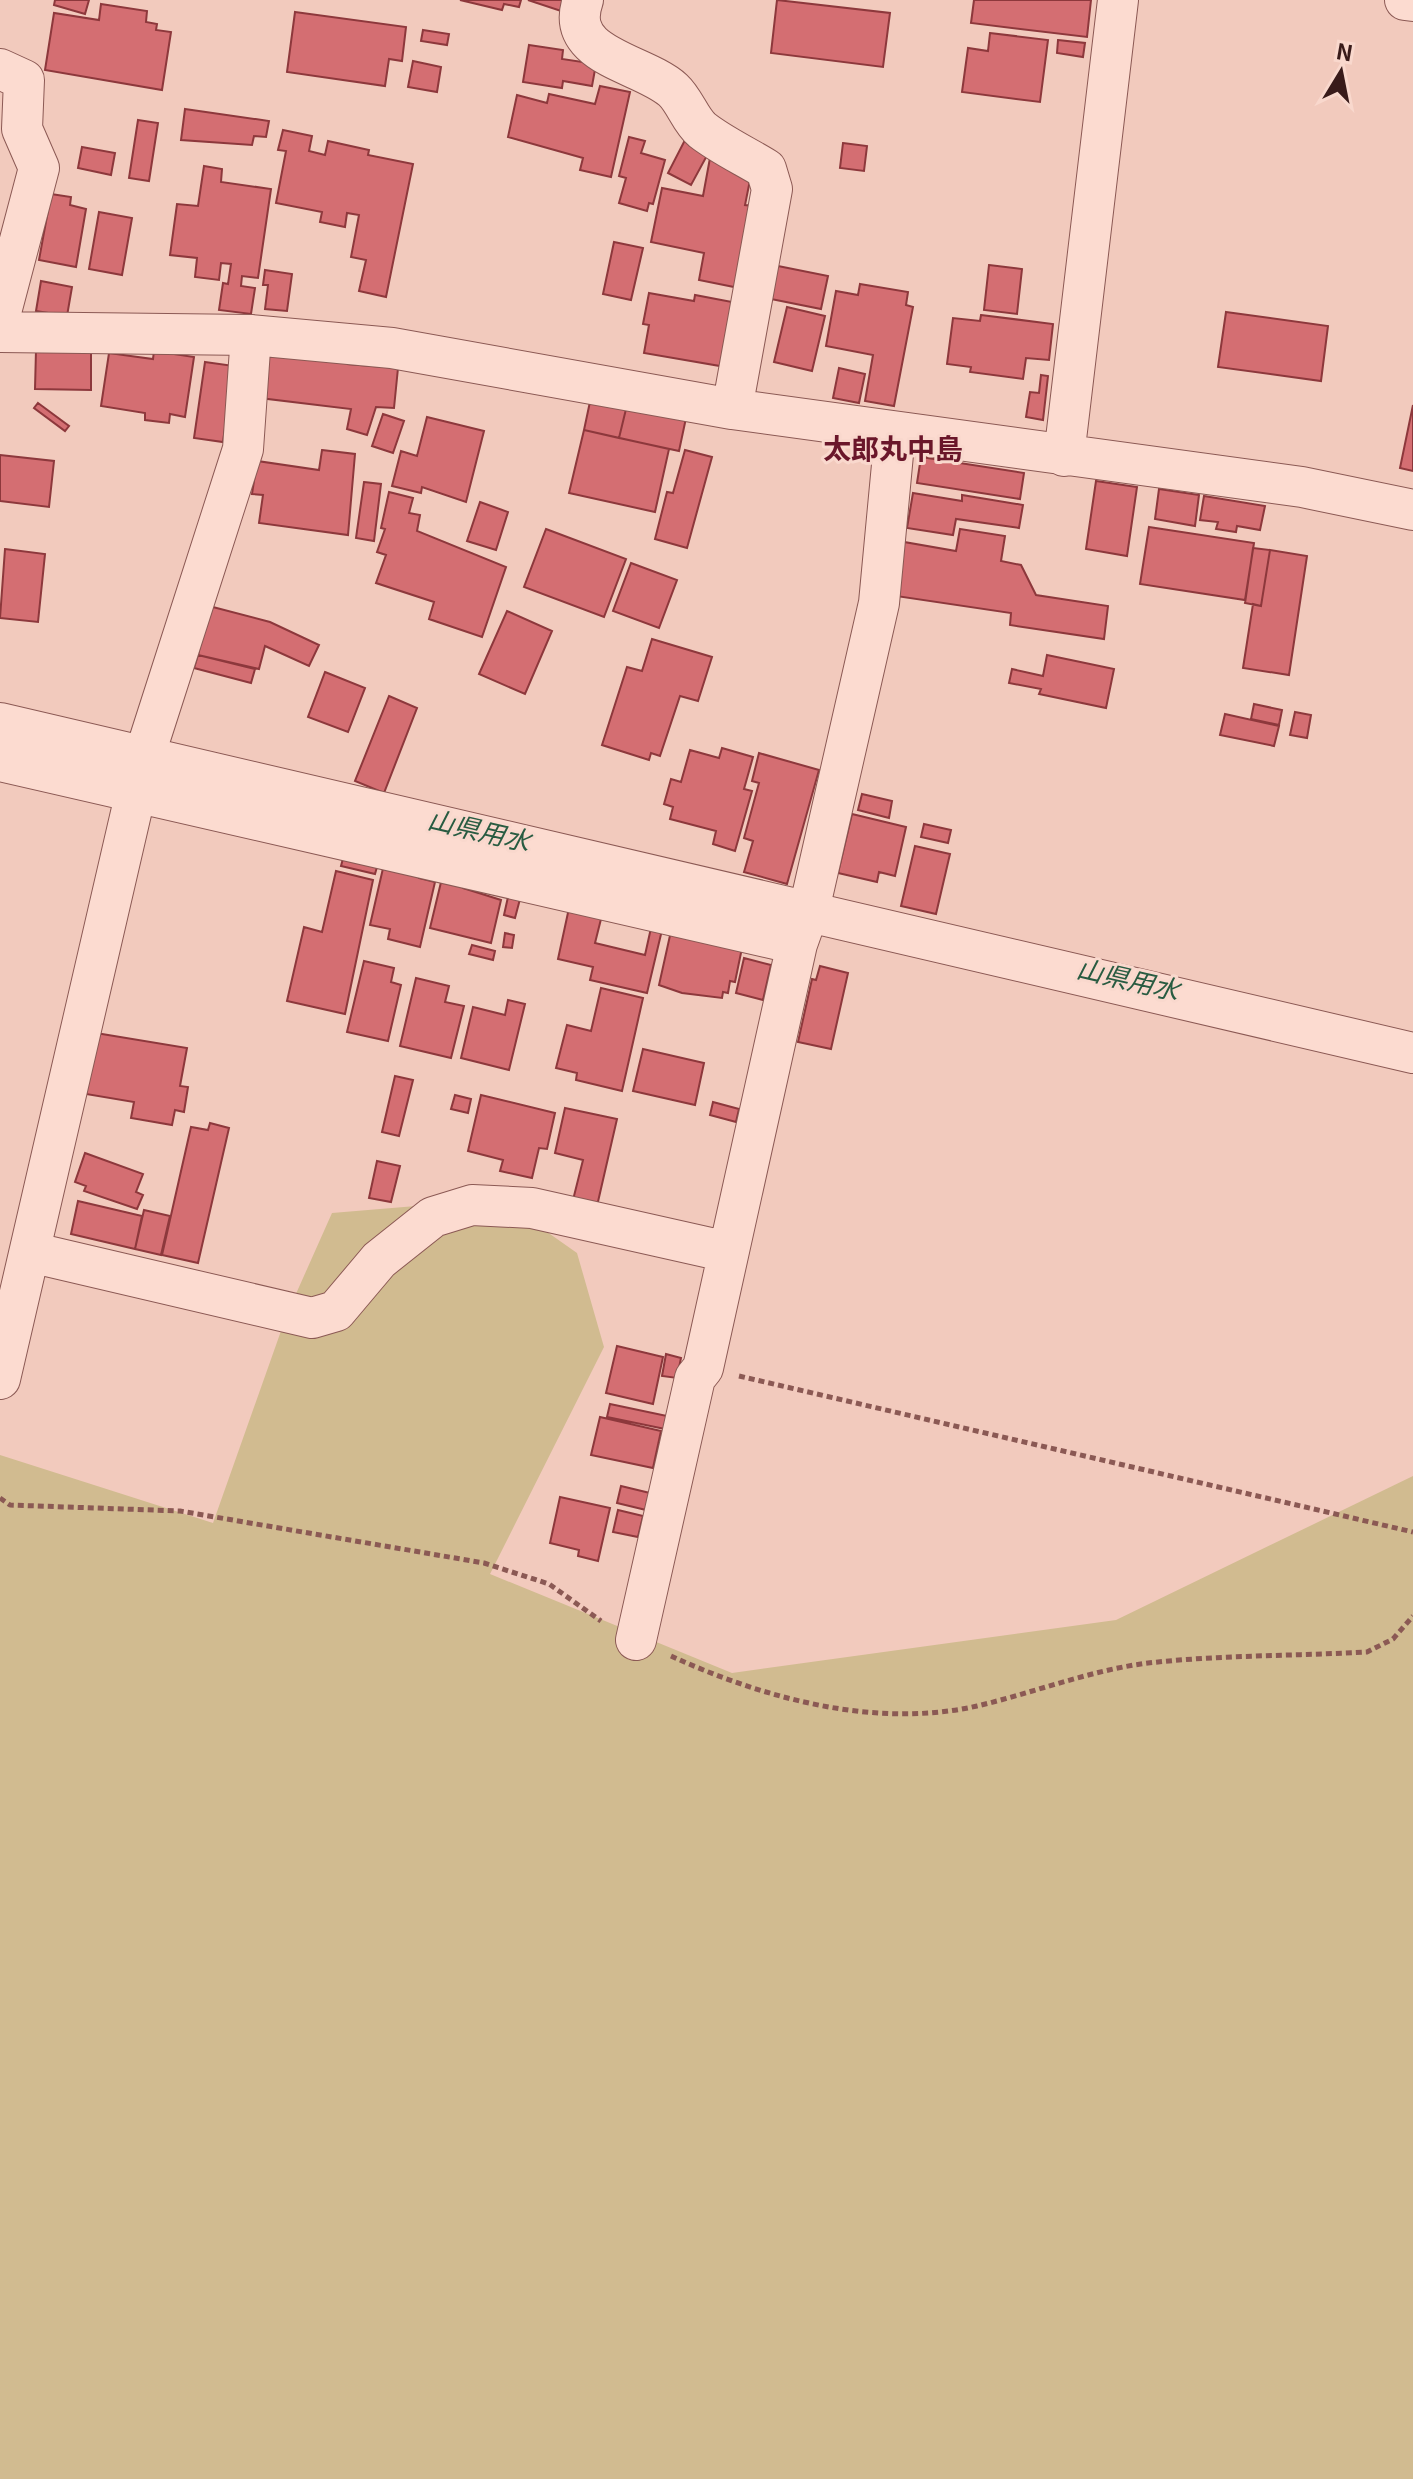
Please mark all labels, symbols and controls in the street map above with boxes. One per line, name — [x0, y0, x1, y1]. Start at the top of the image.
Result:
north arrow — [1301, 32, 1381, 112]
text: N — [1334, 33, 1356, 68]
district label: 太郎丸中島 — [823, 427, 963, 467]
water label: 山県用水 — [425, 799, 537, 859]
water label: 山県用水 — [1074, 948, 1186, 1008]

